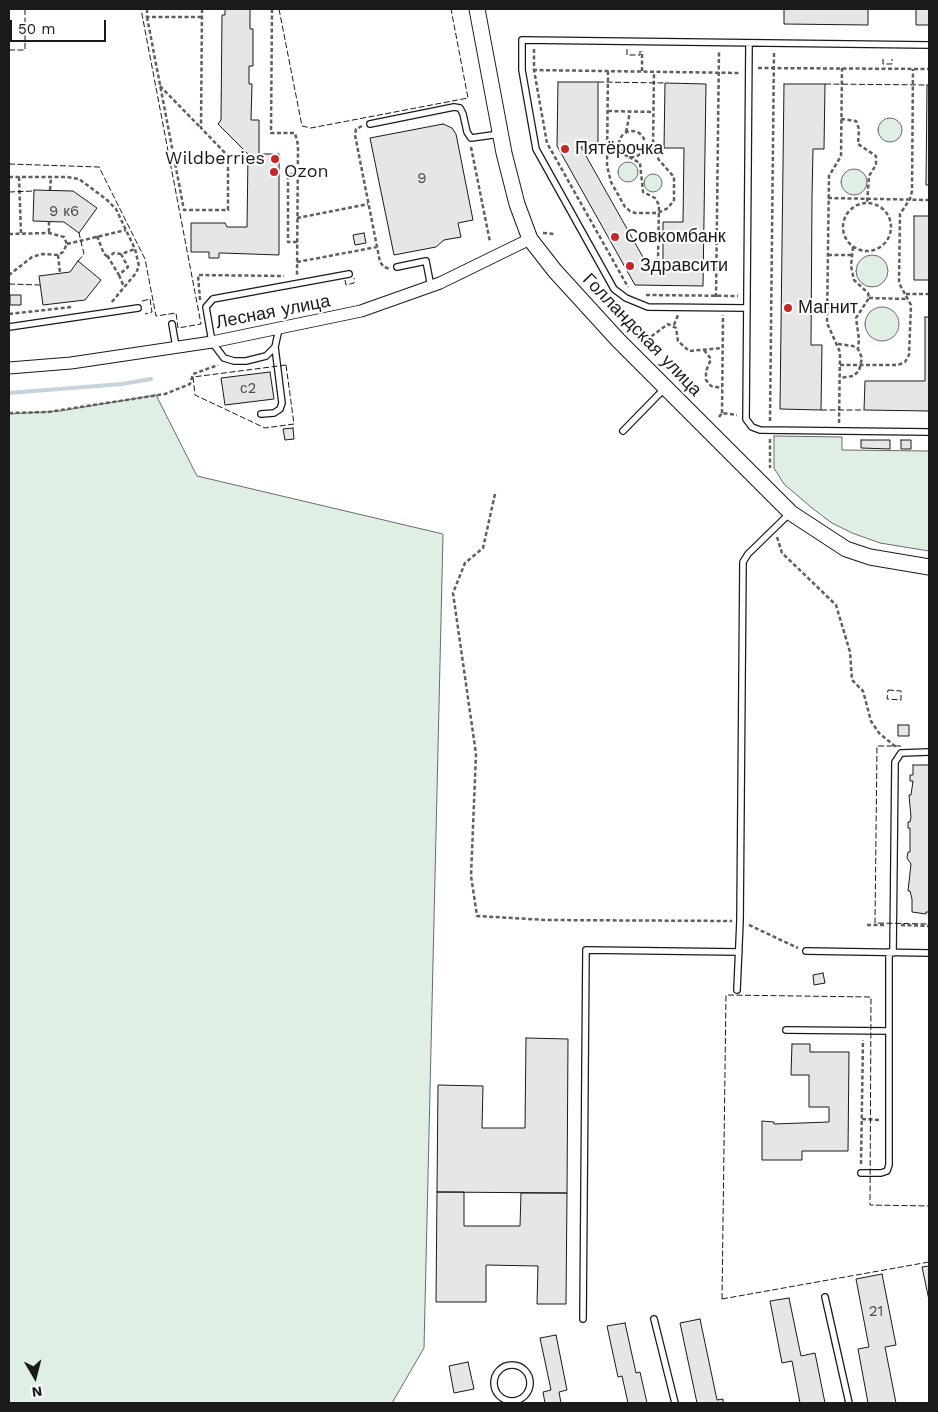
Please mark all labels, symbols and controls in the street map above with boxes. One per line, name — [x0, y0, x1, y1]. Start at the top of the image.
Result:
scale bar — [12, 10, 109, 42]
text: 50 m — [18, 20, 55, 38]
place label: Пятёрочка — [575, 138, 663, 160]
marker: Пятёрочка — [559, 143, 571, 155]
place label: Wildberries — [165, 148, 265, 170]
marker: Wildberries — [269, 153, 281, 165]
place label: Ozon — [284, 161, 329, 183]
marker: Ozon — [268, 166, 280, 178]
house number: 9 — [417, 170, 427, 188]
house number: 9 к6 — [49, 203, 79, 221]
place label: Совкомбанк — [625, 226, 726, 248]
marker: Совкомбанк — [609, 231, 621, 243]
place label: Здравсити — [640, 255, 728, 277]
marker: Здравсити — [624, 260, 636, 272]
street label: Голландская улица — [578, 269, 706, 401]
street label: Лесная улица — [214, 290, 332, 334]
place label: Магнит — [798, 297, 858, 319]
marker: Магнит — [782, 302, 794, 314]
house number: с2 — [240, 380, 256, 398]
house number: 21 — [869, 1303, 883, 1321]
north arrow — [10, 1352, 60, 1402]
text: N — [31, 1383, 43, 1400]

